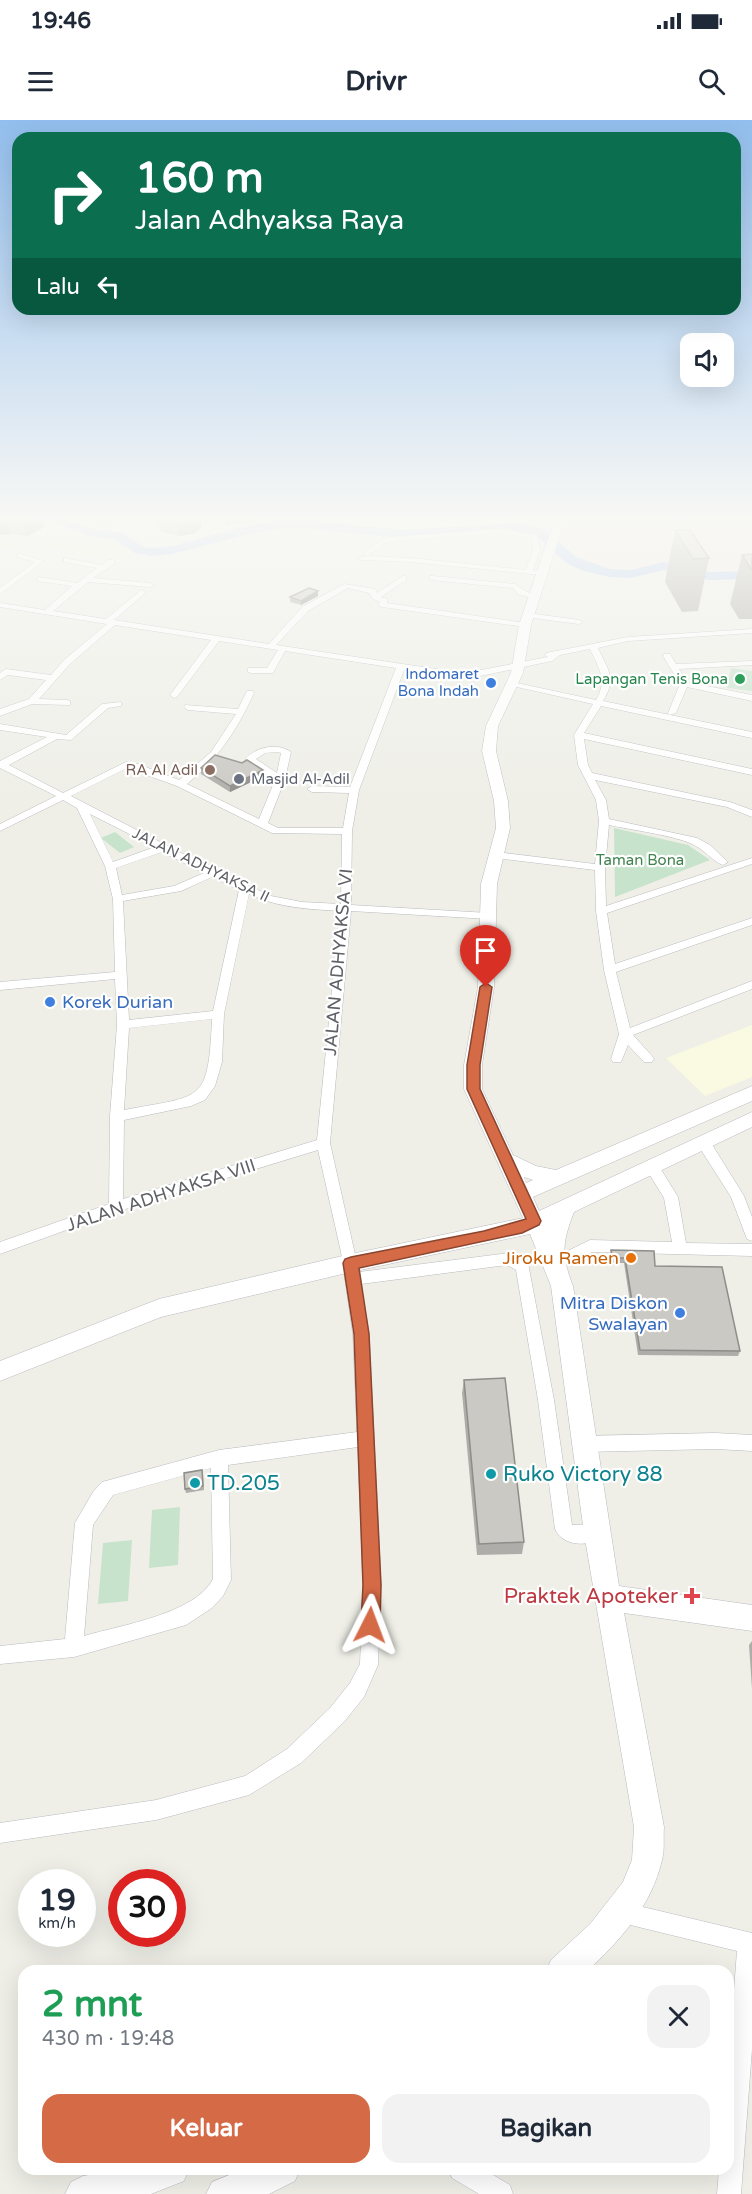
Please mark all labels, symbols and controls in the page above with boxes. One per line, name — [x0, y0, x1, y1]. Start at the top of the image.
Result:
text: 19:46 — [30, 8, 91, 34]
icon: menu — [24, 65, 57, 98]
text: Drivr — [345, 65, 407, 98]
icon: search — [695, 65, 728, 98]
text: 160 m — [135, 153, 264, 204]
icon: right — [36, 156, 114, 234]
text: Jalan Adhyaksa Raya — [135, 204, 404, 237]
icon: left — [92, 270, 125, 303]
text: Lalu — [36, 274, 80, 300]
map controls — [680, 333, 734, 387]
button: sound — [680, 333, 734, 387]
place label: Indomaret Bona Indah — [398, 665, 479, 700]
place label: Lapangan Tenis Bona — [575, 670, 728, 688]
marker: Lapangan Tenis Bona — [733, 672, 747, 686]
marker: Indomaret Bona Indah — [484, 676, 498, 690]
place label: RA Al Adil — [126, 761, 198, 779]
marker: RA Al Adil — [203, 763, 217, 777]
place label: Masjid Al-Adil — [251, 770, 350, 788]
marker: Masjid Al-Adil — [232, 772, 246, 786]
street label: JALAN ADHYAKSA II — [130, 824, 272, 906]
park label: Taman Bona — [596, 851, 684, 869]
street label: JALAN ADHYAKSA VI — [319, 868, 357, 1056]
pin — [460, 925, 511, 987]
icon: arrive — [469, 934, 502, 967]
place label: Korek Durian — [62, 991, 173, 1013]
marker: Korek Durian — [43, 995, 57, 1009]
street label: JALAN ADHYAKSA VIII — [63, 1154, 259, 1236]
place label: Jiroku Ramen — [503, 1247, 619, 1269]
marker: Jiroku Ramen — [624, 1251, 638, 1265]
place label: Mitra Diskon Swalayan — [560, 1292, 668, 1335]
marker: Mitra Diskon Swalayan — [673, 1306, 687, 1320]
place label: Ruko Victory 88 — [503, 1462, 663, 1487]
marker: Ruko Victory 88 — [484, 1467, 498, 1481]
place label: TD.205 — [207, 1471, 280, 1496]
marker: TD.205 — [188, 1476, 202, 1490]
place label: Praktek Apoteker — [504, 1584, 678, 1609]
marker: Praktek Apoteker — [683, 1587, 701, 1605]
position arrow — [338, 1593, 402, 1657]
speed limit sign: 30 — [108, 1869, 186, 1947]
text: 19 — [38, 1882, 76, 1919]
text: km/h — [38, 1914, 76, 1932]
text: 2 mnt — [42, 1983, 142, 2026]
button: close — [647, 1985, 710, 2048]
text: 430 m · 19:48 — [42, 2027, 174, 2051]
button: Keluar — [42, 2094, 370, 2163]
button: Bagikan — [382, 2094, 710, 2163]

